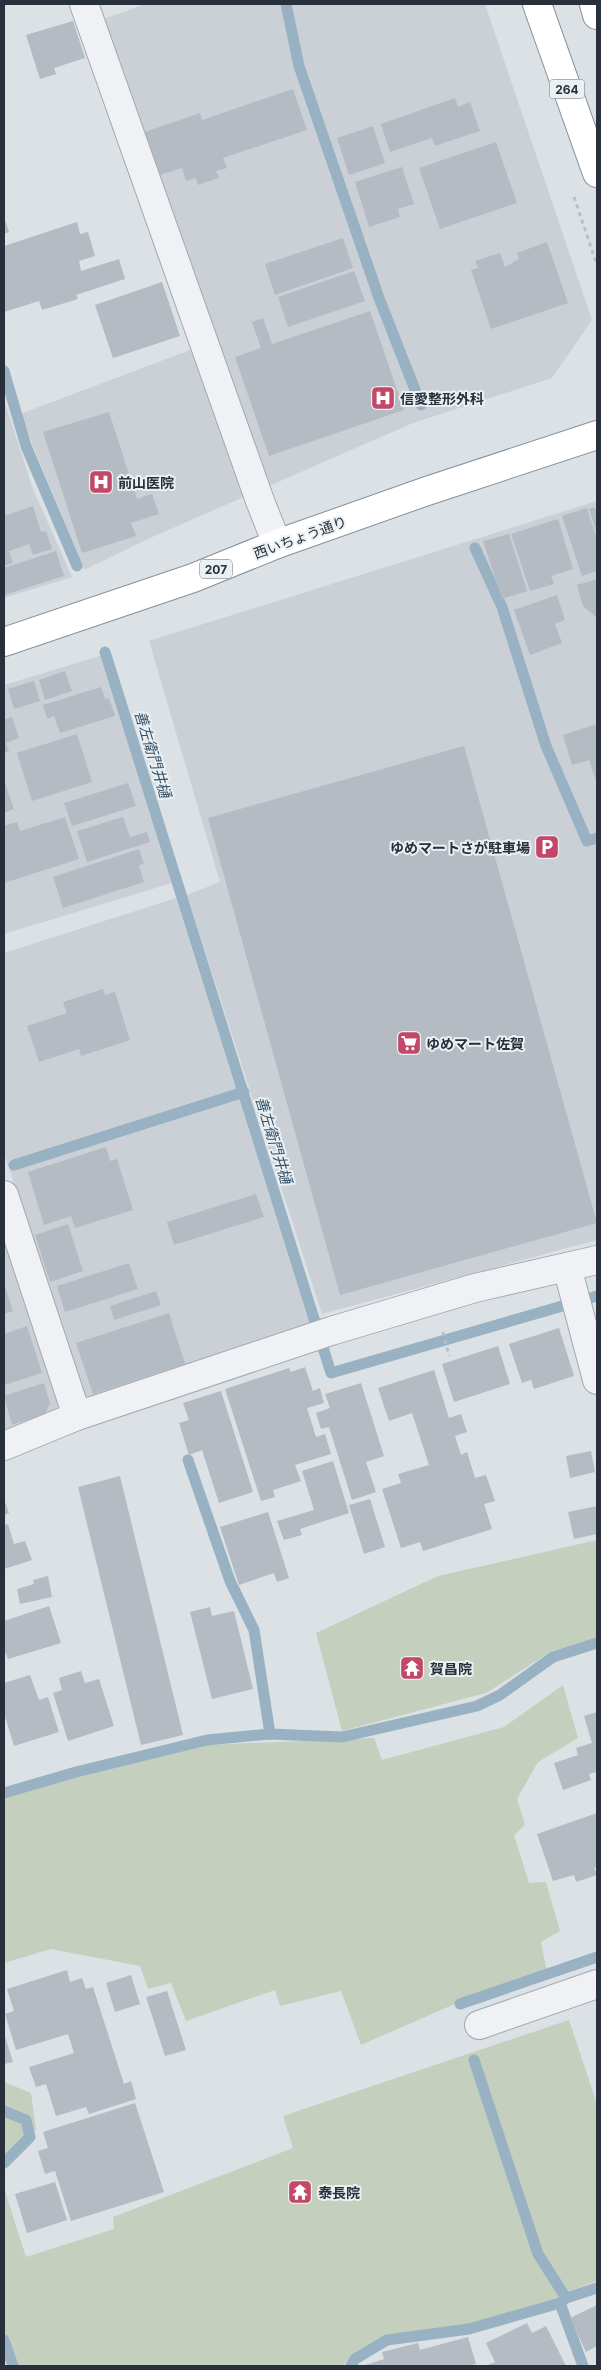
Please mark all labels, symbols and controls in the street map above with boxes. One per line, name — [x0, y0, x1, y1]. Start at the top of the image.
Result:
road number: 264 — [550, 80, 584, 98]
hospital icon: 信愛整形外科 — [370, 385, 396, 411]
place label: 信愛整形外科 — [400, 390, 484, 407]
hospital icon: 前山医院 — [88, 469, 114, 495]
place label: 前山医院 — [118, 474, 174, 491]
street label: 西いちょう通り — [251, 512, 349, 562]
road number: 207 — [200, 560, 232, 578]
water label: 善左衛門井樋 — [131, 708, 176, 802]
parking icon: ゆめマートさが駐車場 — [534, 834, 560, 860]
place label: ゆめマートさが駐車場 — [390, 839, 530, 856]
supermarket icon: ゆめマート佐賀 — [396, 1030, 422, 1056]
place label: ゆめマート佐賀 — [426, 1035, 524, 1052]
water label: 善左衛門井樋 — [252, 1094, 297, 1188]
temple icon: 賀昌院 — [399, 1655, 425, 1681]
place label: 賀昌院 — [430, 1660, 472, 1677]
temple icon: 泰長院 — [287, 2179, 313, 2205]
place label: 泰長院 — [318, 2184, 360, 2201]

